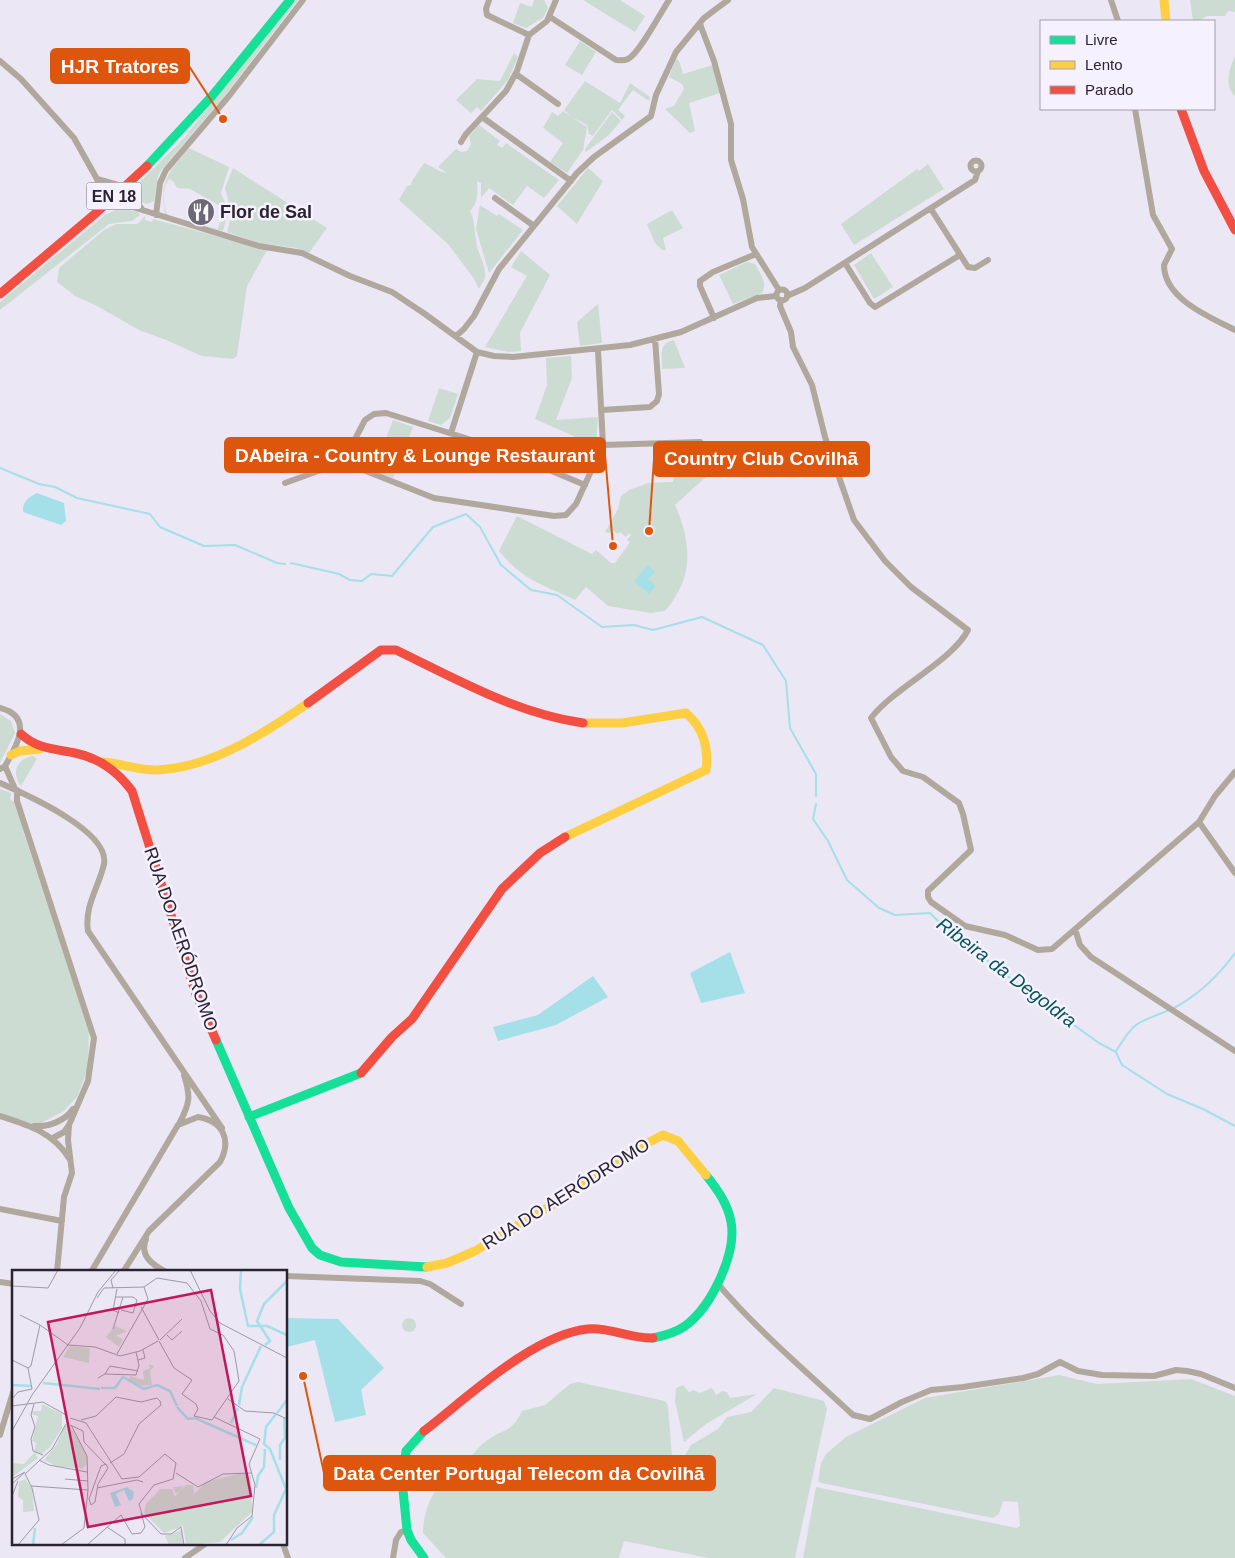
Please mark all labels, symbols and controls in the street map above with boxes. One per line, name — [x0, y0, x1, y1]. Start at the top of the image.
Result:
legend — [1040, 20, 1215, 110]
text: Livre — [1085, 31, 1118, 48]
callout: HJR Tratores — [51, 49, 189, 83]
text: HJR Tratores — [61, 56, 179, 77]
text: Lento — [1085, 56, 1123, 73]
text: Parado — [1085, 81, 1133, 98]
road number: EN 18 — [86, 182, 142, 210]
restaurant icon: Flor de Sal — [186, 197, 216, 227]
place label: Flor de Sal — [220, 202, 312, 222]
callout: DAbeira - Country & Lounge Restaurant — [225, 438, 605, 472]
callout: Country Club Covilhã — [654, 442, 869, 476]
text: DAbeira - Country & Lounge Restaurant — [235, 445, 596, 466]
text: Country Club Covilhã — [664, 448, 859, 469]
street label: RUA DO AERÓDROMO — [140, 844, 223, 1034]
water label: Ribeira da Degoldra — [933, 913, 1081, 1032]
street label: RUA DO AERÓDROMO — [478, 1134, 653, 1254]
inset map — [12, 1270, 288, 1546]
callout: Data Center Portugal Telecom da Covilhã — [324, 1456, 715, 1490]
text: Data Center Portugal Telecom da Covilhã — [333, 1463, 705, 1484]

